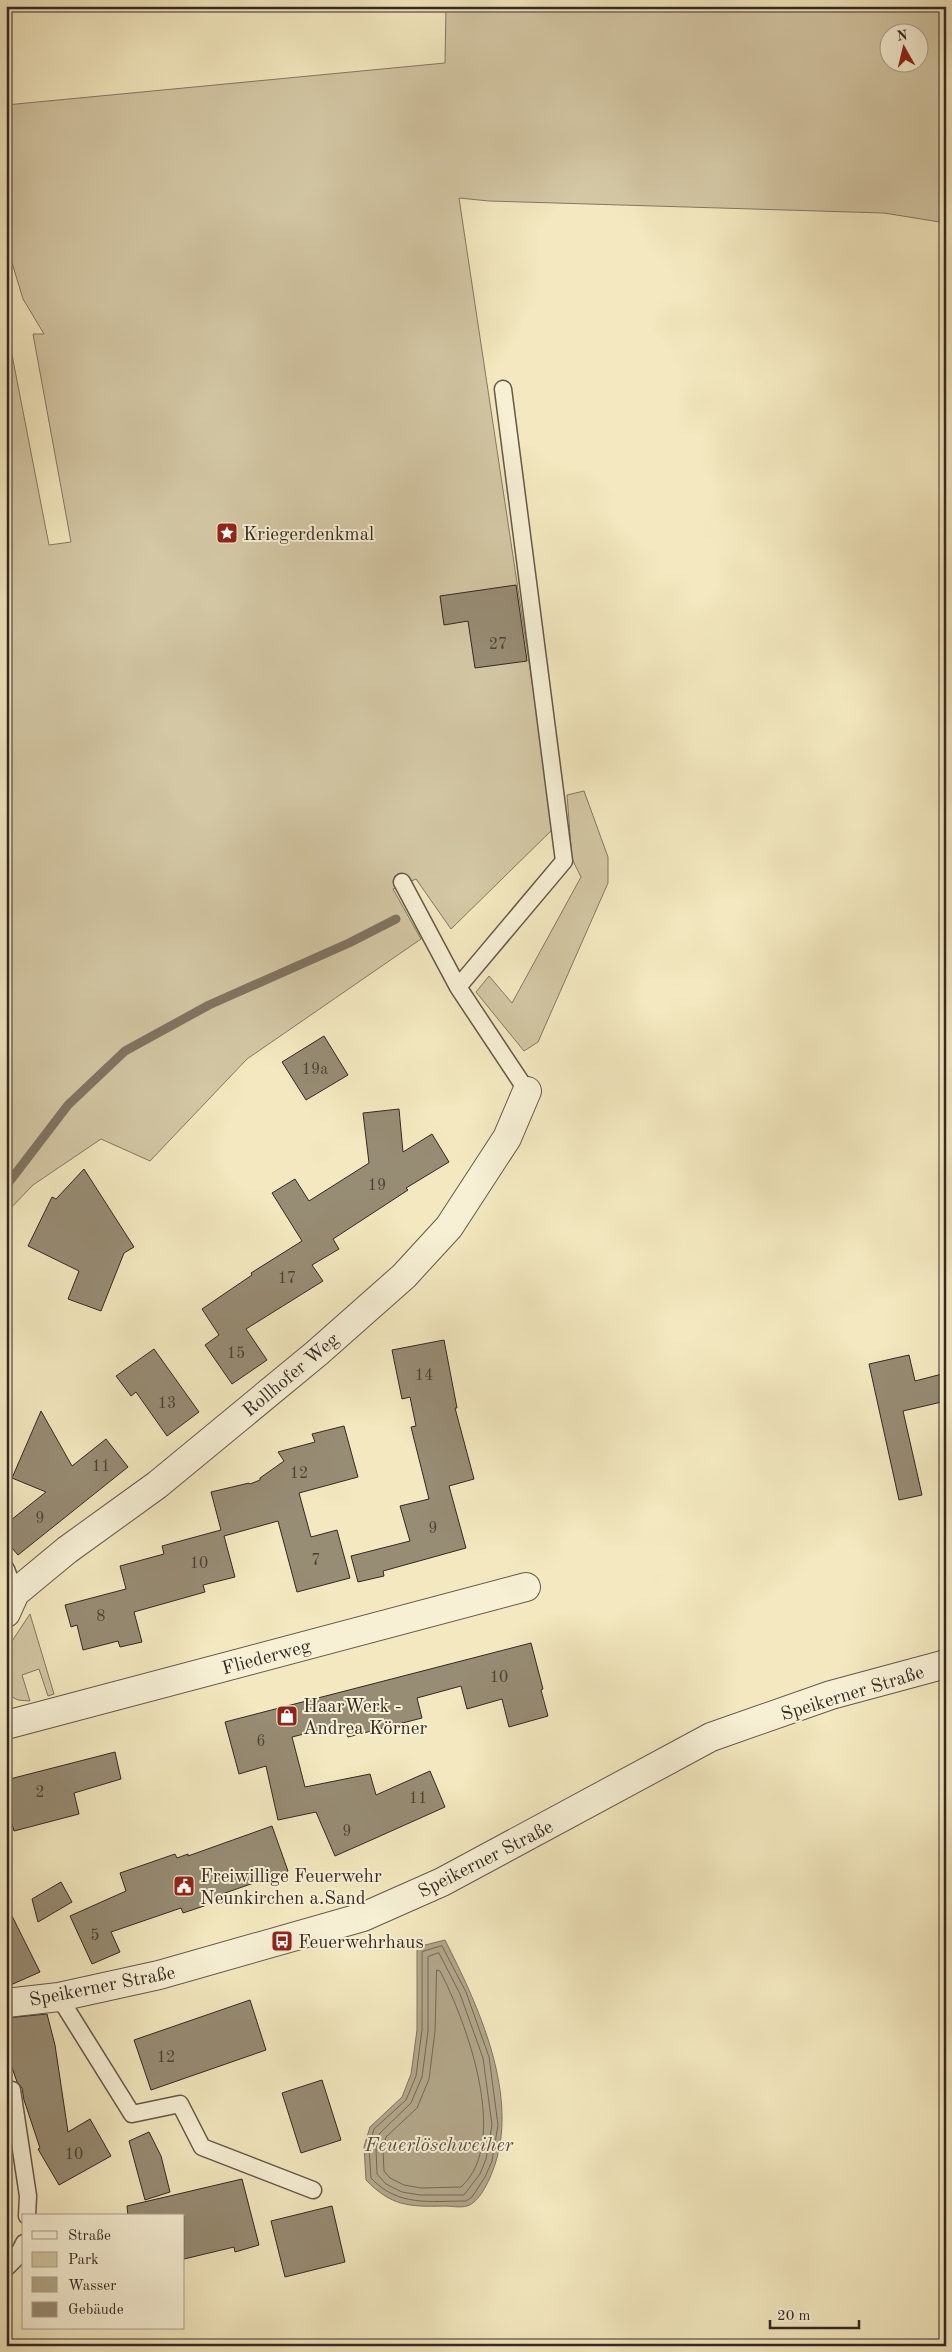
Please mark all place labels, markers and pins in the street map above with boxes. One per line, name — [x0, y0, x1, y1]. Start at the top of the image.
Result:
place icon: Kriegerdenkmal — [215, 521, 239, 545]
place label: Kriegerdenkmal — [243, 526, 374, 545]
place label: HaarWerk - Andrea Körner — [303, 1698, 428, 1739]
shop icon: HaarWerk - Andrea Körner — [275, 1704, 299, 1728]
place label: Freiwillige Feuerwehr Neunkirchen a.Sand — [200, 1868, 382, 1909]
public building icon: Freiwillige Feuerwehr Neunkirchen a.Sand — [172, 1874, 196, 1898]
bus stop icon: Feuerwehrhaus — [270, 1929, 294, 1953]
place label: Feuerwehrhaus — [298, 1934, 424, 1953]

